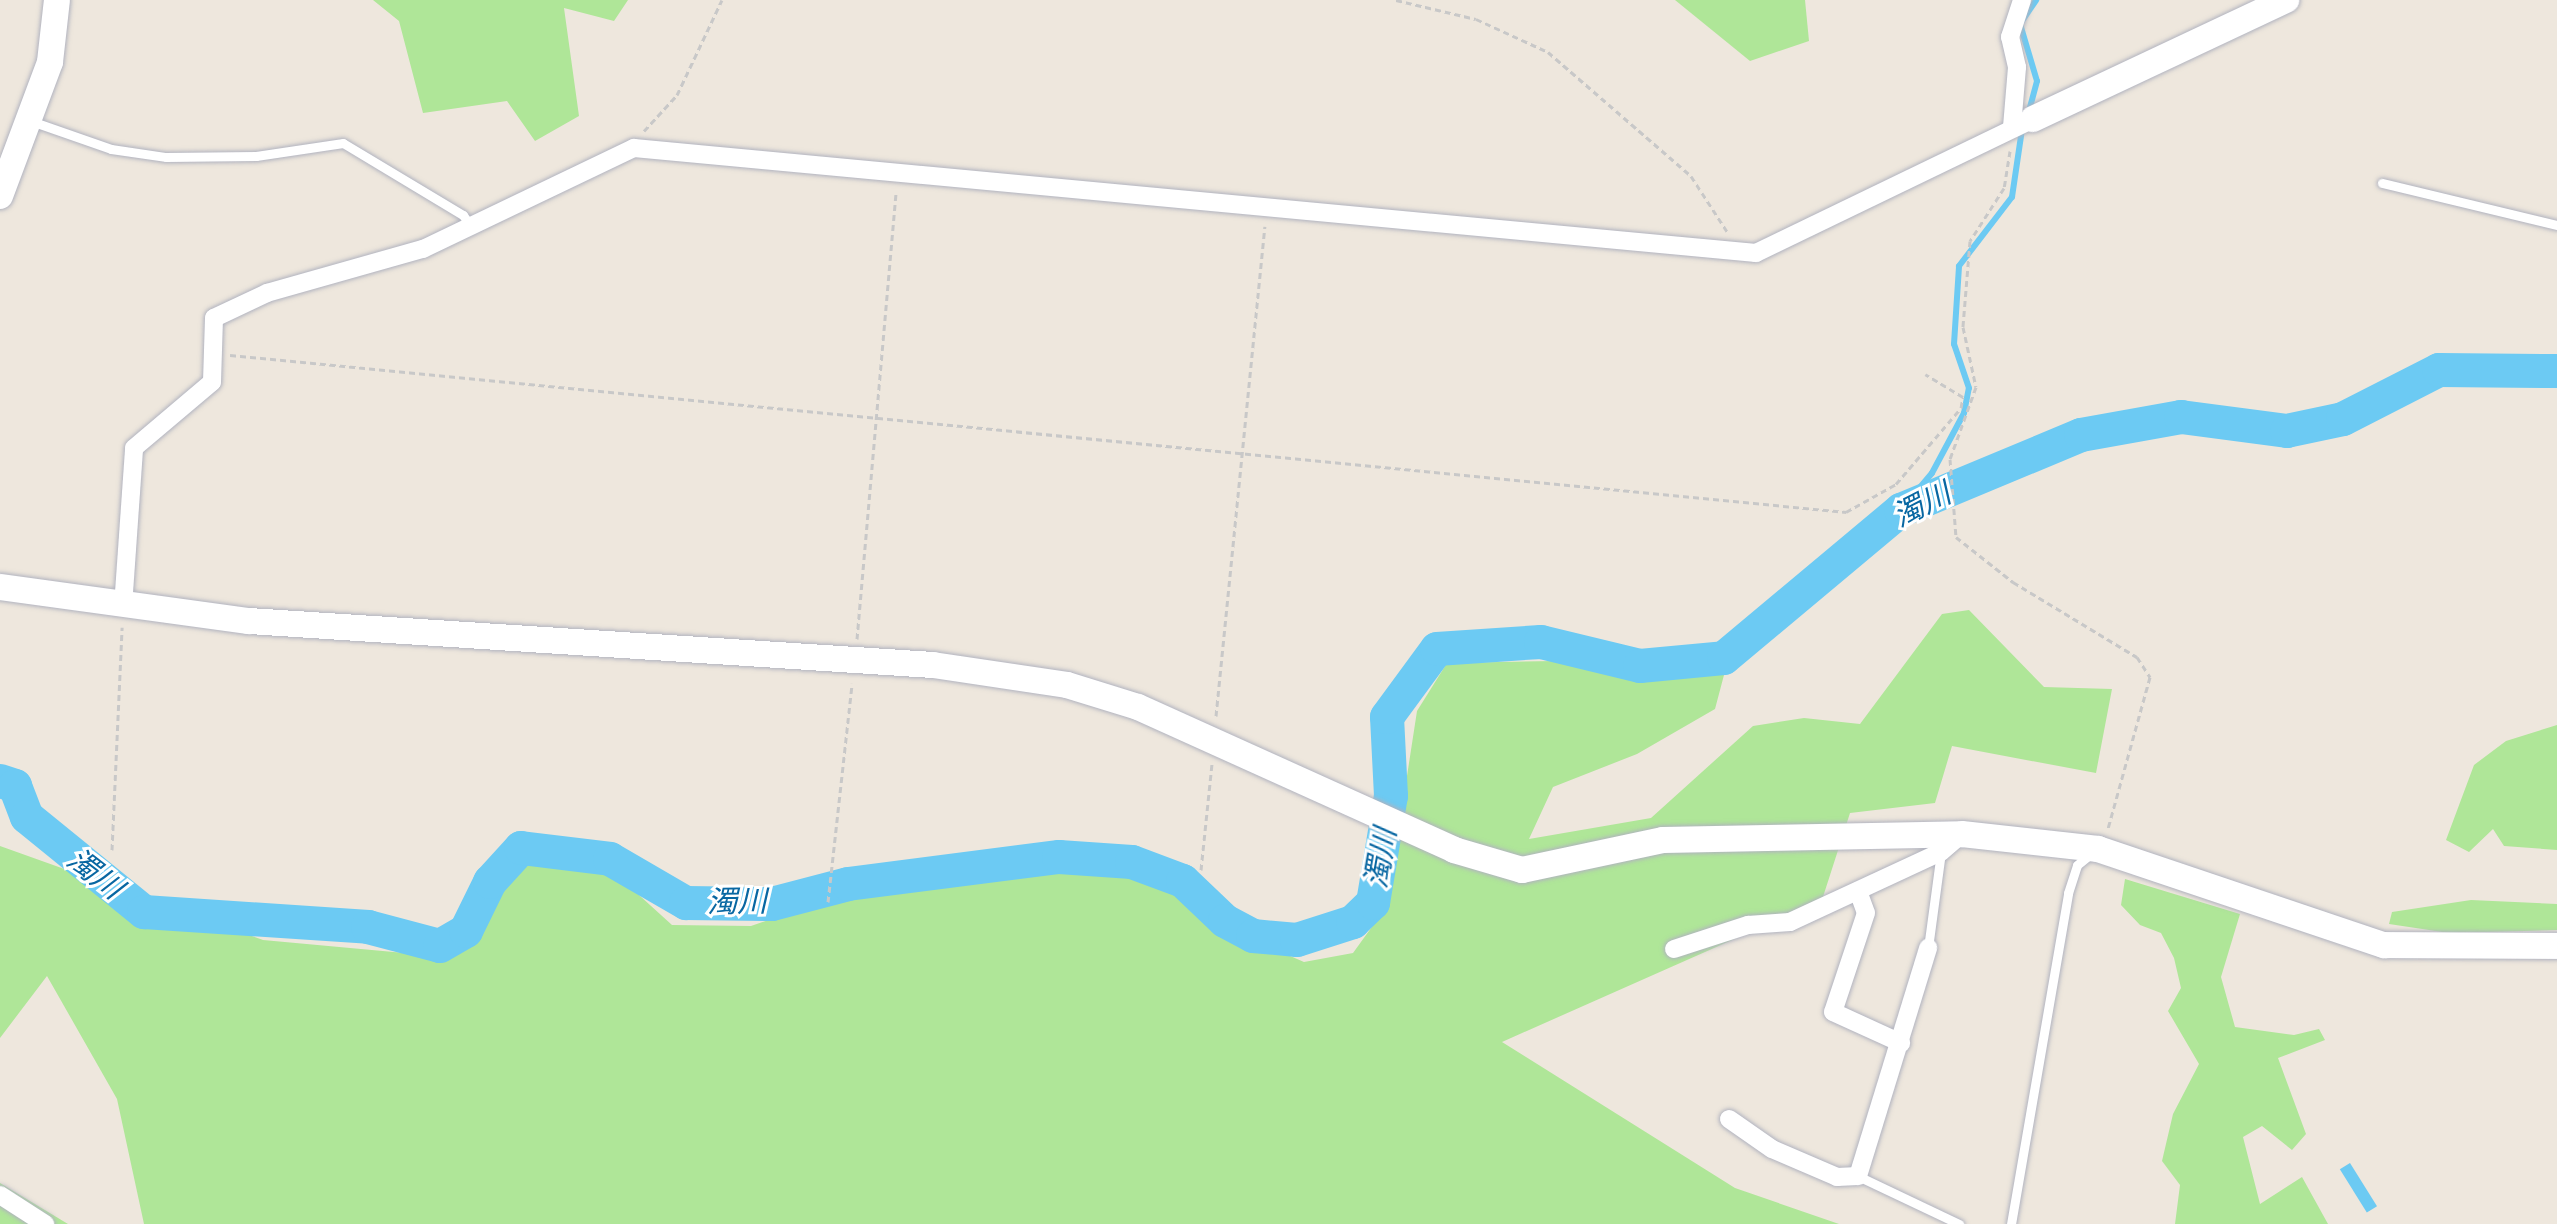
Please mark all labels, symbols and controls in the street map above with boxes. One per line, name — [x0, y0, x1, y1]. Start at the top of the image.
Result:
water label: 濁川 — [1887, 475, 1957, 535]
water label: 濁川 — [1358, 825, 1404, 891]
water label: 濁川 — [60, 841, 130, 907]
water label: 濁川 — [707, 883, 767, 921]

